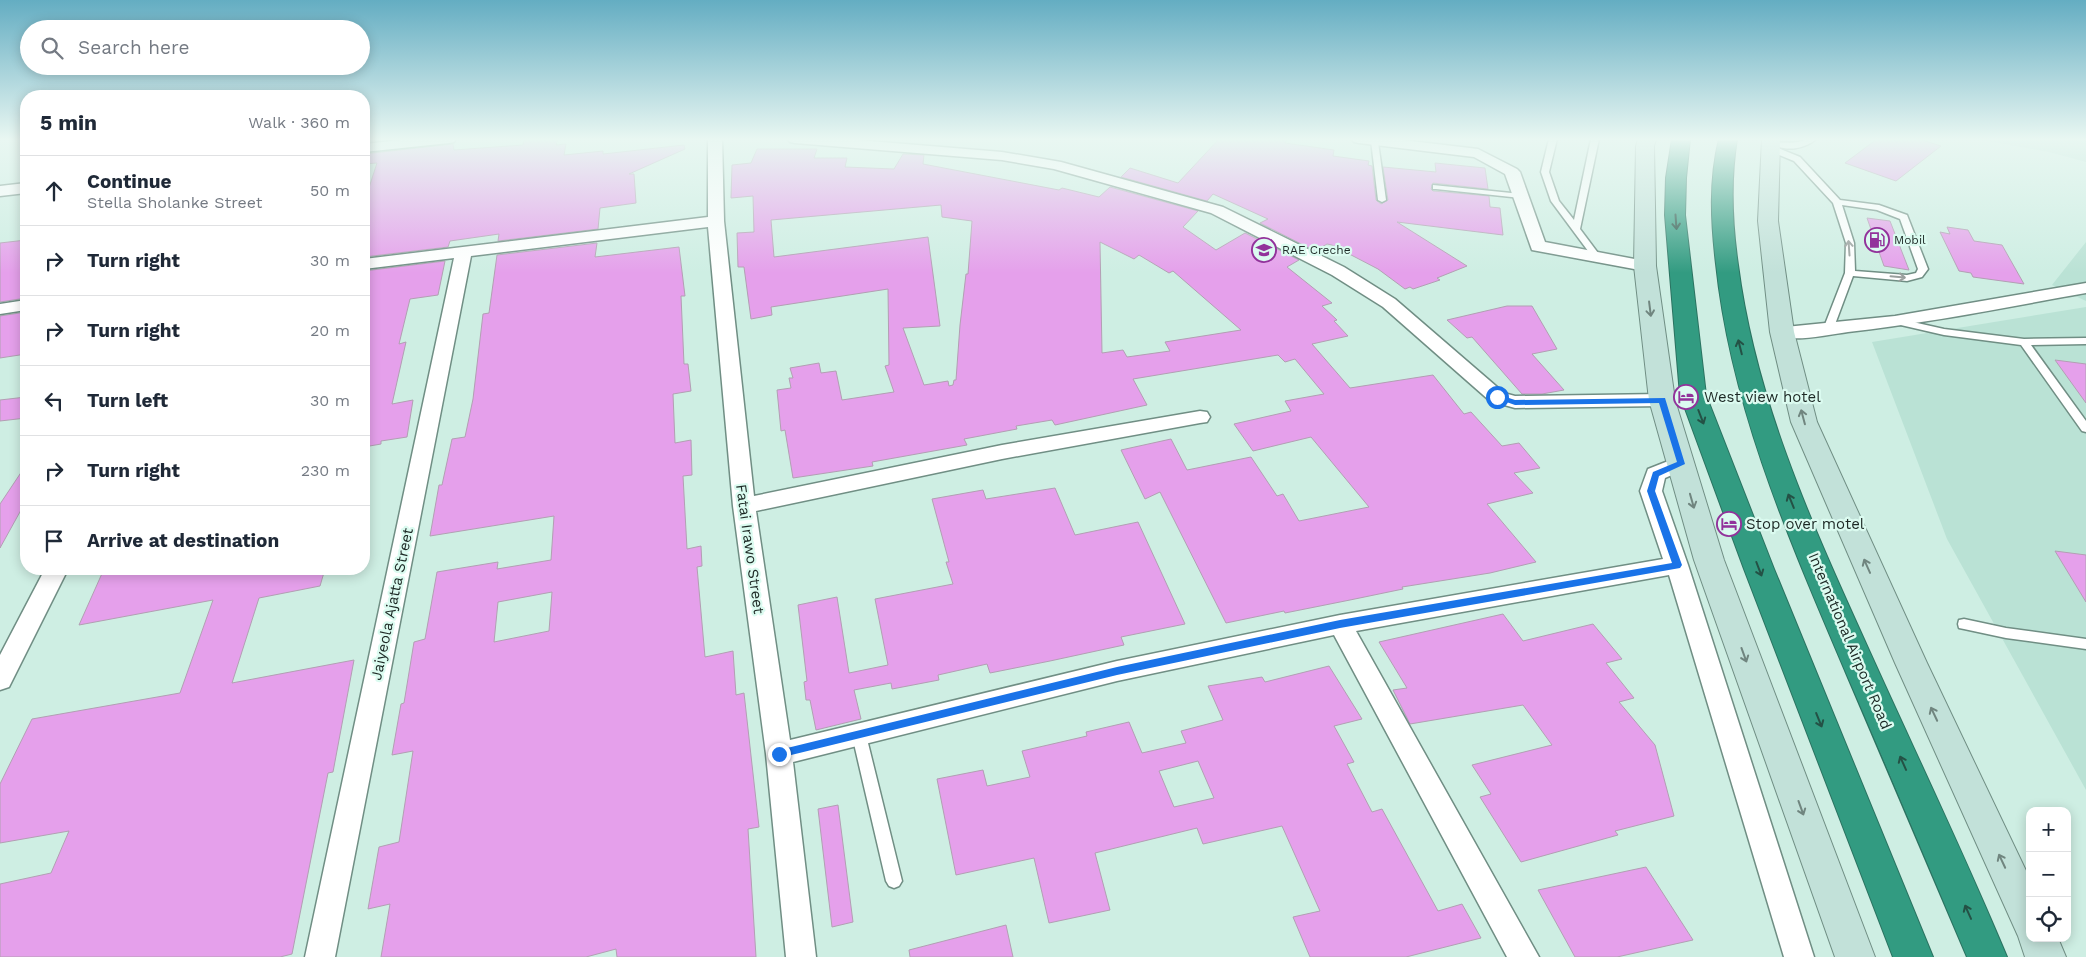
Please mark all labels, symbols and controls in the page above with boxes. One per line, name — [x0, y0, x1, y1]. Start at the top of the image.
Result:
search box — [20, 20, 370, 75]
icon: search — [38, 34, 66, 62]
text: Search here — [78, 36, 189, 59]
text: 5 min — [40, 110, 97, 135]
text: Walk · 360 m — [248, 113, 350, 132]
text: Continue — [87, 170, 171, 193]
icon: ahead — [40, 177, 68, 205]
text: 50 m — [310, 181, 350, 200]
text: Stella Sholanke Street — [87, 193, 262, 212]
one-way arrow — [1671, 214, 1681, 230]
fuel station icon: Mobil — [1864, 227, 1890, 253]
place label: Mobil — [1894, 233, 1926, 247]
school or university icon: RAE Creche — [1251, 237, 1277, 263]
one-way arrow — [1845, 240, 1854, 256]
place label: RAE Creche — [1282, 243, 1351, 257]
icon: right — [40, 247, 68, 275]
text: Turn right — [87, 249, 180, 272]
text: 30 m — [310, 251, 350, 270]
one-way arrow — [1890, 273, 1906, 282]
one-way arrow — [1645, 301, 1655, 317]
icon: right — [40, 317, 68, 345]
text: Turn right — [87, 319, 180, 342]
text: 20 m — [310, 321, 350, 340]
one-way arrow — [1735, 339, 1744, 355]
hotel icon: West view hotel — [1673, 384, 1699, 410]
route start — [1486, 386, 1509, 409]
icon: left — [40, 387, 68, 415]
place label: West view hotel — [1704, 388, 1821, 406]
text: Turn left — [87, 389, 168, 412]
text: 30 m — [310, 391, 350, 410]
one-way arrow — [1697, 409, 1706, 424]
one-way arrow — [1798, 409, 1807, 425]
icon: right — [40, 457, 68, 485]
text: Turn right — [87, 459, 180, 482]
text: 230 m — [301, 461, 350, 480]
street label: Fatai Irawo Street — [732, 483, 768, 616]
one-way arrow — [1688, 493, 1698, 509]
one-way arrow — [1785, 494, 1795, 509]
hotel icon: Stop over motel — [1716, 511, 1742, 537]
place label: Stop over motel — [1746, 515, 1865, 533]
street label: Jaiyeola Ajatta Street — [367, 525, 417, 682]
icon: arrive — [40, 527, 68, 555]
text: Arrive at destination — [87, 529, 279, 552]
street label: International Airport Road — [1805, 550, 1895, 732]
one-way arrow — [1862, 559, 1872, 574]
one-way arrow — [1755, 561, 1764, 576]
one-way arrow — [1740, 647, 1749, 662]
one-way arrow — [1929, 707, 1938, 722]
one-way arrow — [1815, 712, 1824, 727]
route end — [768, 743, 791, 766]
one-way arrow — [1897, 756, 1907, 771]
one-way arrow — [1797, 800, 1806, 815]
map controls — [2026, 807, 2071, 942]
button: + — [2026, 807, 2071, 852]
button: − — [2026, 852, 2071, 897]
one-way arrow — [1997, 854, 2007, 869]
button: locate — [2026, 897, 2071, 942]
one-way arrow — [1962, 905, 1972, 920]

